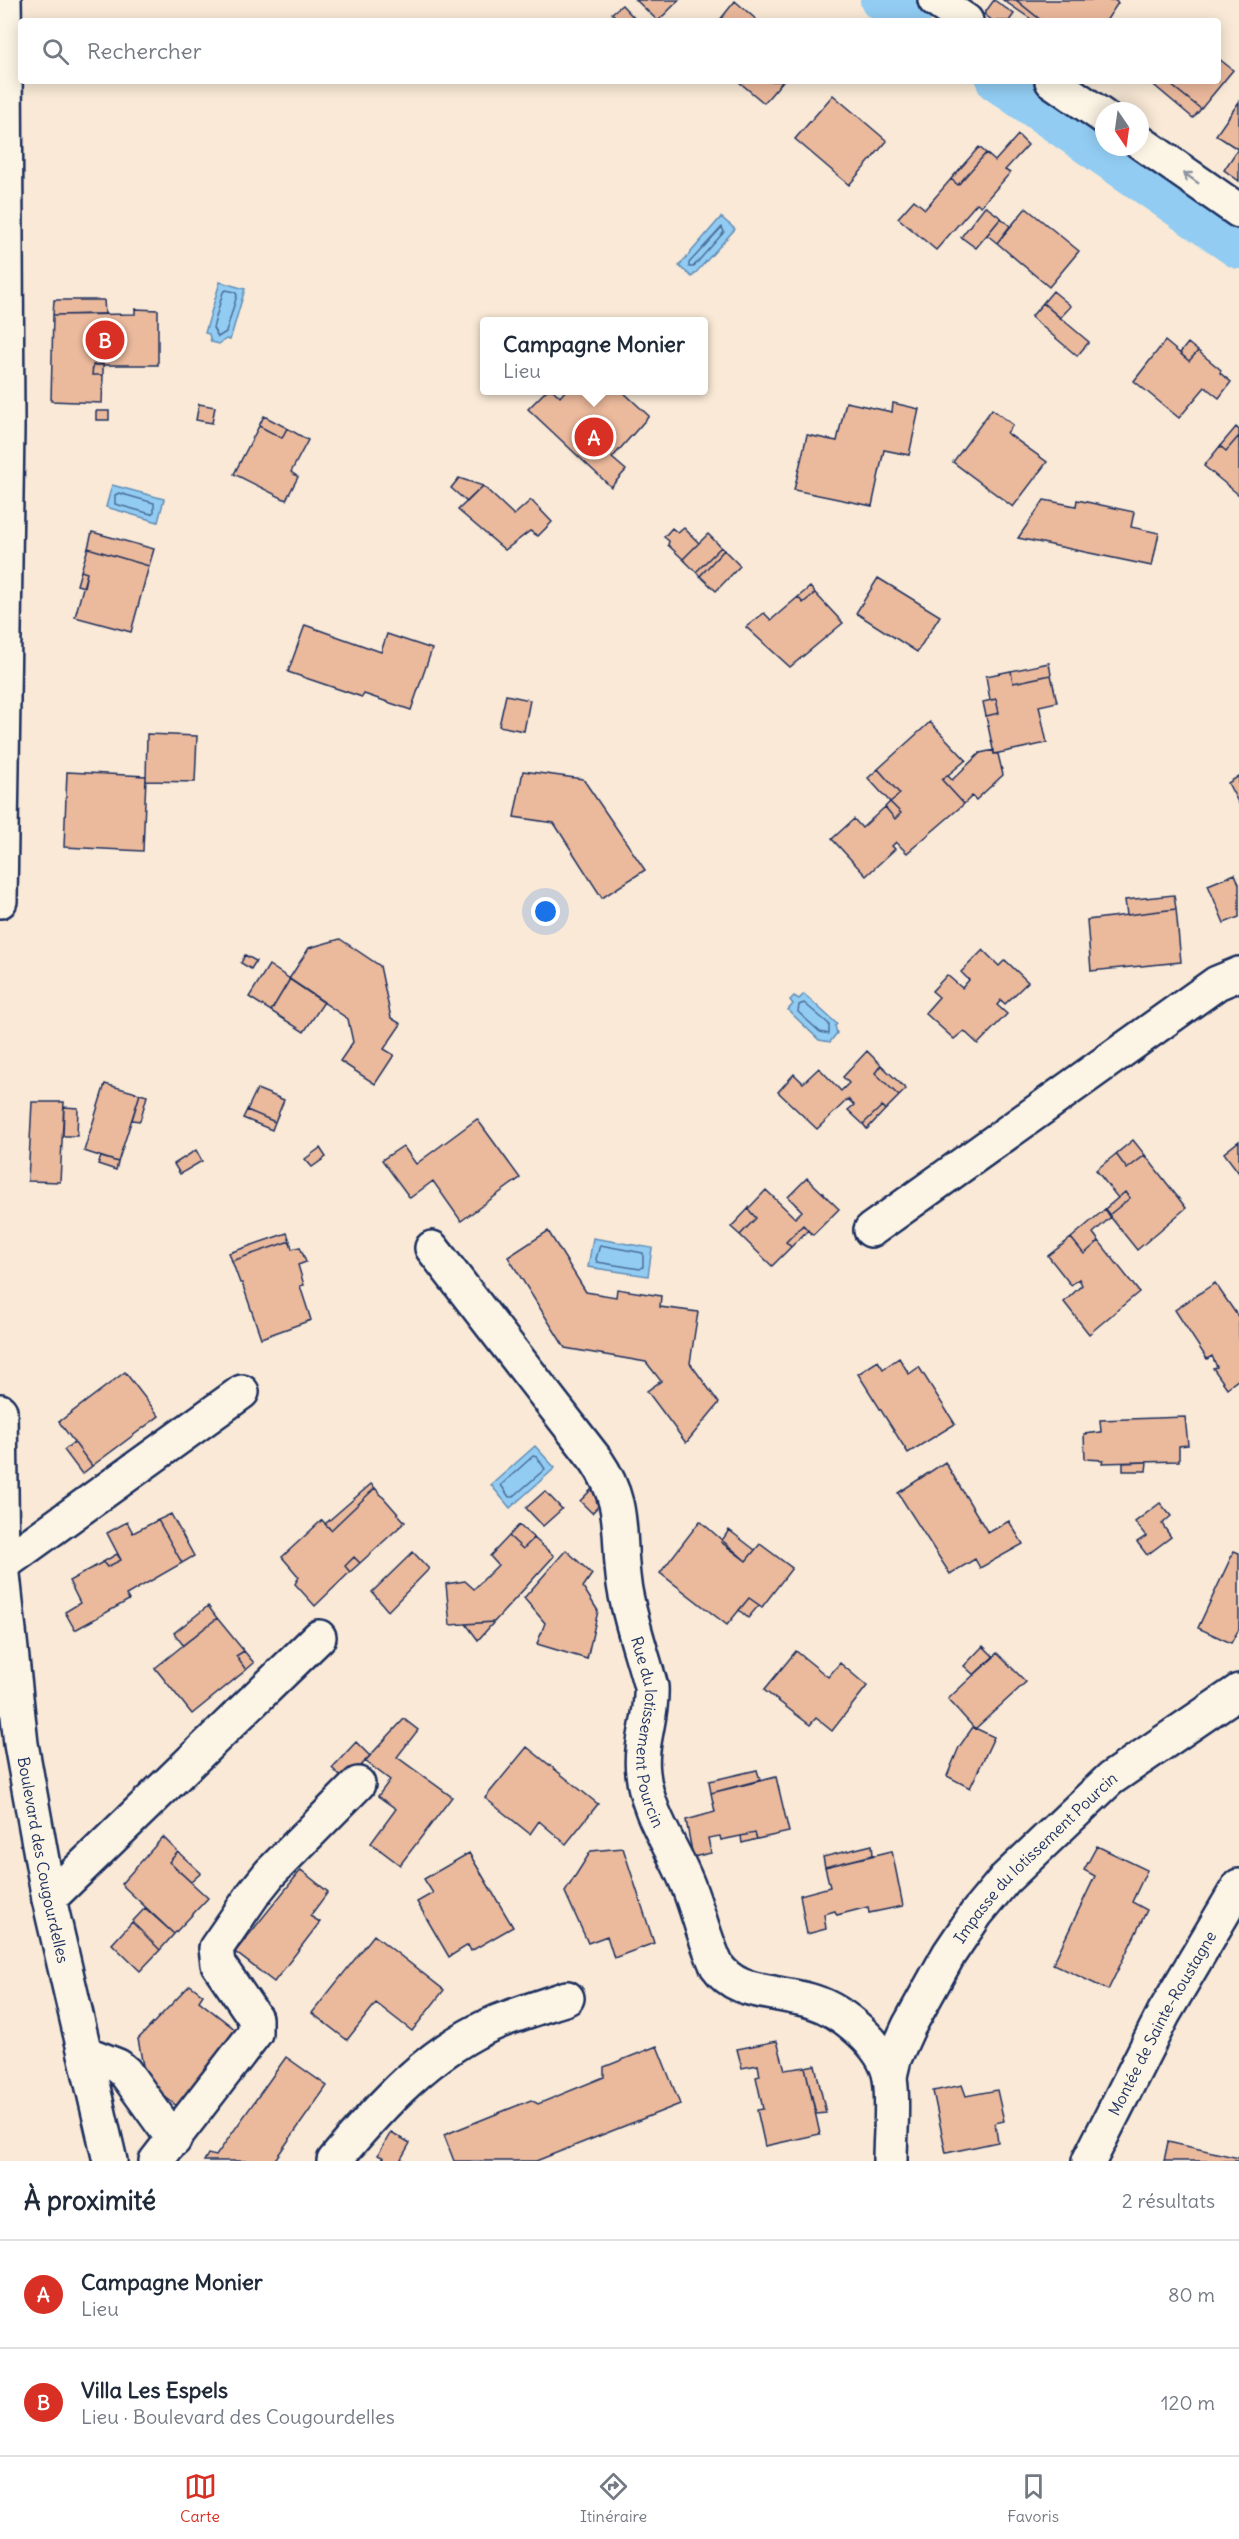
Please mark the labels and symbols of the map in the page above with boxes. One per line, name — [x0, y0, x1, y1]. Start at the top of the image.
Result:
north arrow — [1095, 102, 1149, 156]
one-way arrow — [1183, 172, 1200, 184]
pin: B — [86, 318, 124, 362]
pin: A — [574, 414, 614, 460]
your location — [531, 897, 560, 926]
street label: Rue du lotissement Pourcin — [627, 1634, 669, 1831]
street label: Boulevard des Cougourdelles — [13, 1755, 74, 1965]
street label: Impasse du lotissement Pourcin — [949, 1767, 1121, 1947]
street label: Montée de Sainte-Roustagne — [1104, 1927, 1220, 2119]

